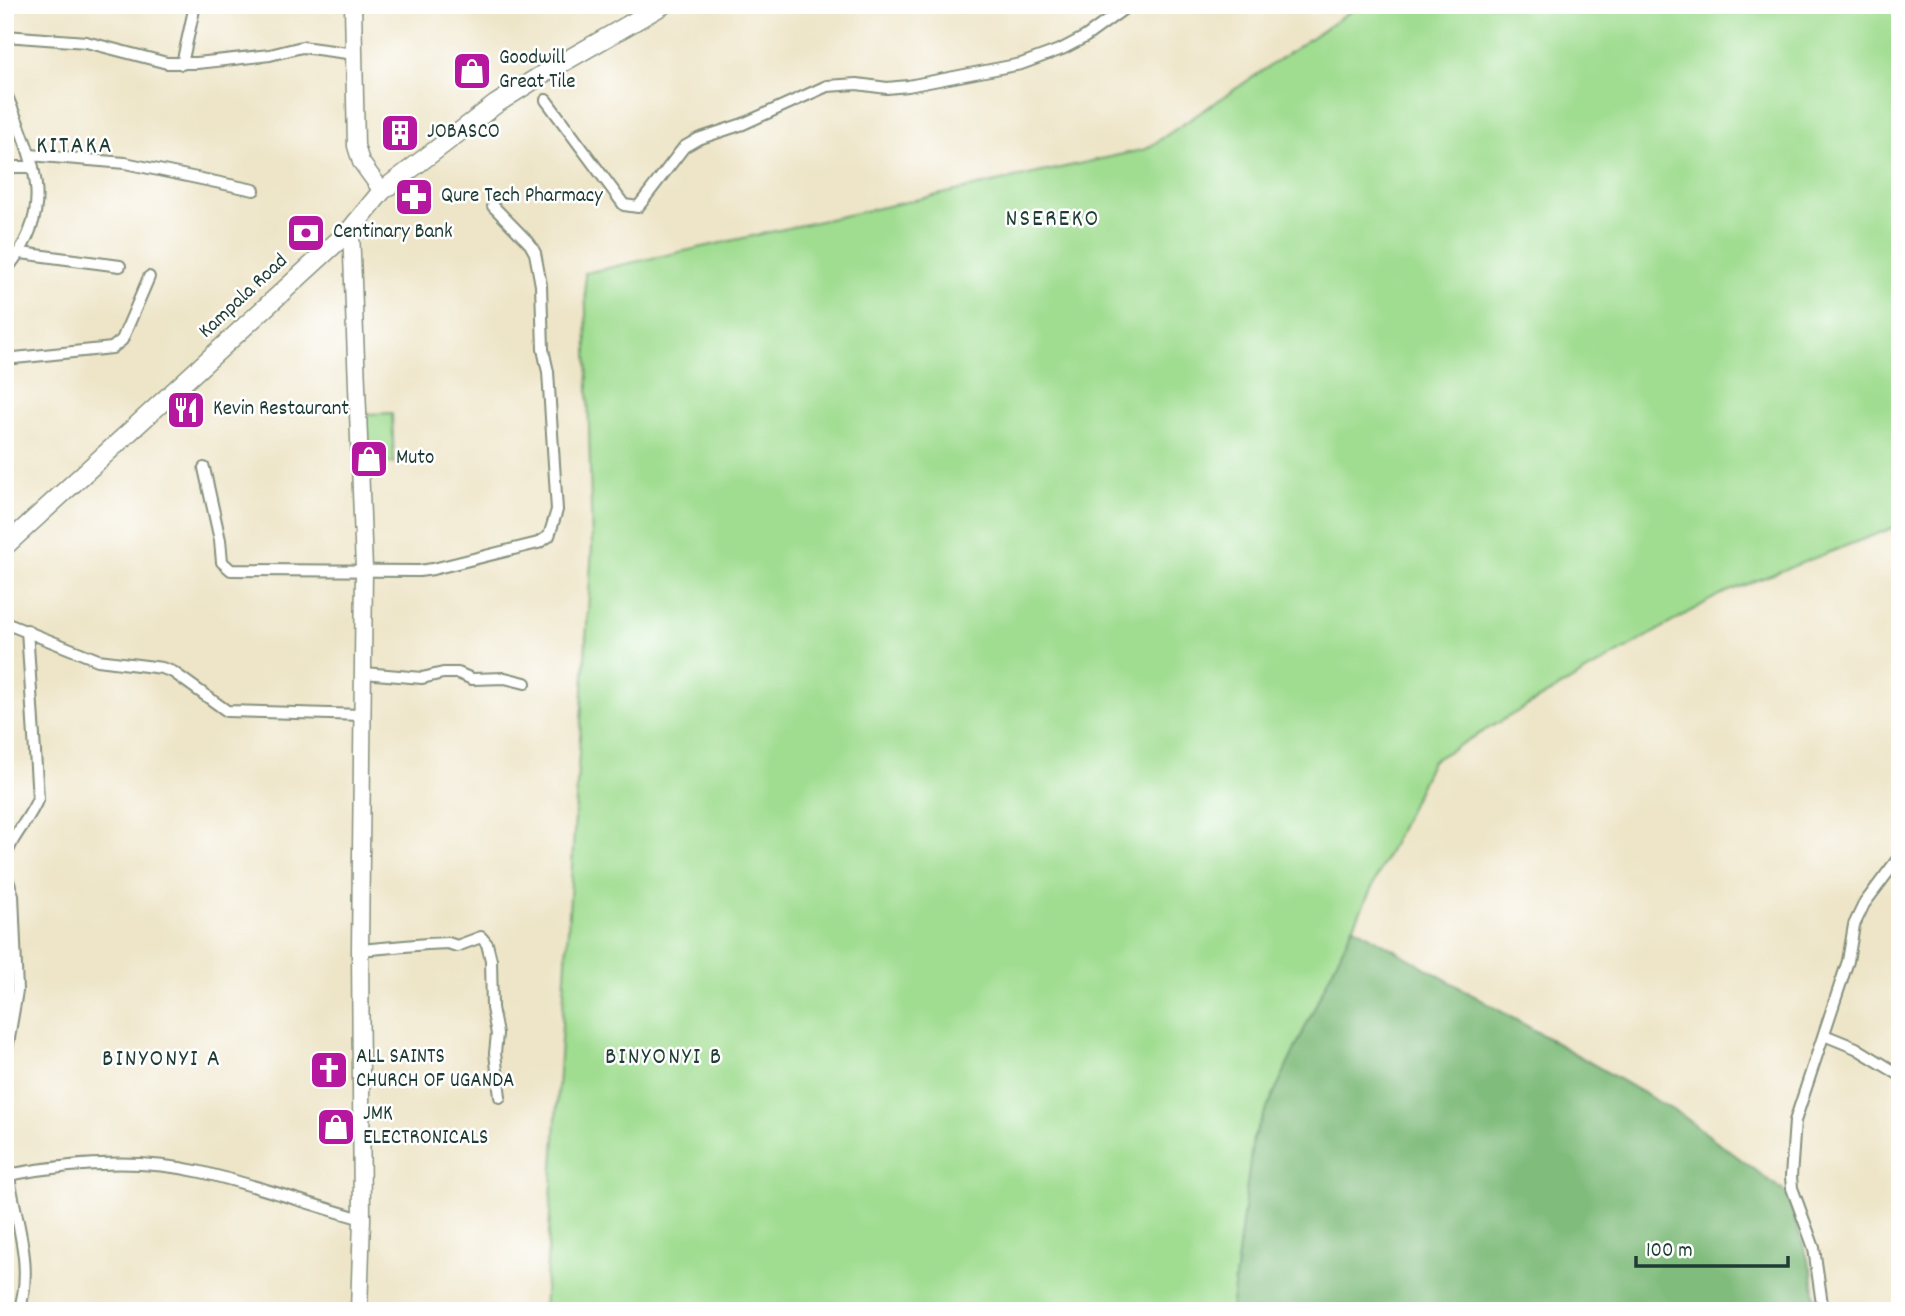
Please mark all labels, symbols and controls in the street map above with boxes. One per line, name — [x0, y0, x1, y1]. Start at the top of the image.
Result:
place label: Goodwill Great Tile — [499, 44, 576, 98]
shop icon: Goodwill Great Tile — [451, 50, 493, 92]
building icon: JOBASCO — [379, 112, 421, 154]
place label: JOBASCO — [427, 118, 500, 148]
district label: KITAKA — [36, 130, 114, 164]
pharmacy icon: Qure Tech Pharmacy — [393, 176, 435, 218]
place label: Qure Tech Pharmacy — [441, 182, 603, 212]
district label: NSEREKO — [1006, 203, 1100, 237]
bank icon: Centinary Bank — [285, 212, 327, 254]
place label: Centinary Bank — [333, 218, 453, 248]
street label: Kampala Road — [193, 248, 295, 346]
restaurant icon: Kevin Restaurant — [165, 389, 207, 431]
place label: Kevin Restaurant — [213, 395, 349, 425]
shop icon: Muto — [348, 438, 390, 480]
place label: Muto — [396, 444, 434, 474]
district label: BINYONYI B — [605, 1041, 723, 1075]
district label: BINYONYI A — [102, 1043, 222, 1077]
place label: ALL SAINTS CHURCH OF UGANDA — [356, 1043, 515, 1097]
church icon: ALL SAINTS CHURCH OF UGANDA — [308, 1049, 350, 1091]
place label: JMK ELECTRONICALS — [363, 1100, 488, 1154]
shop icon: JMK ELECTRONICALS — [315, 1106, 357, 1148]
scale bar — [1636, 1225, 1788, 1269]
text: 100 m — [1646, 1237, 1693, 1267]

